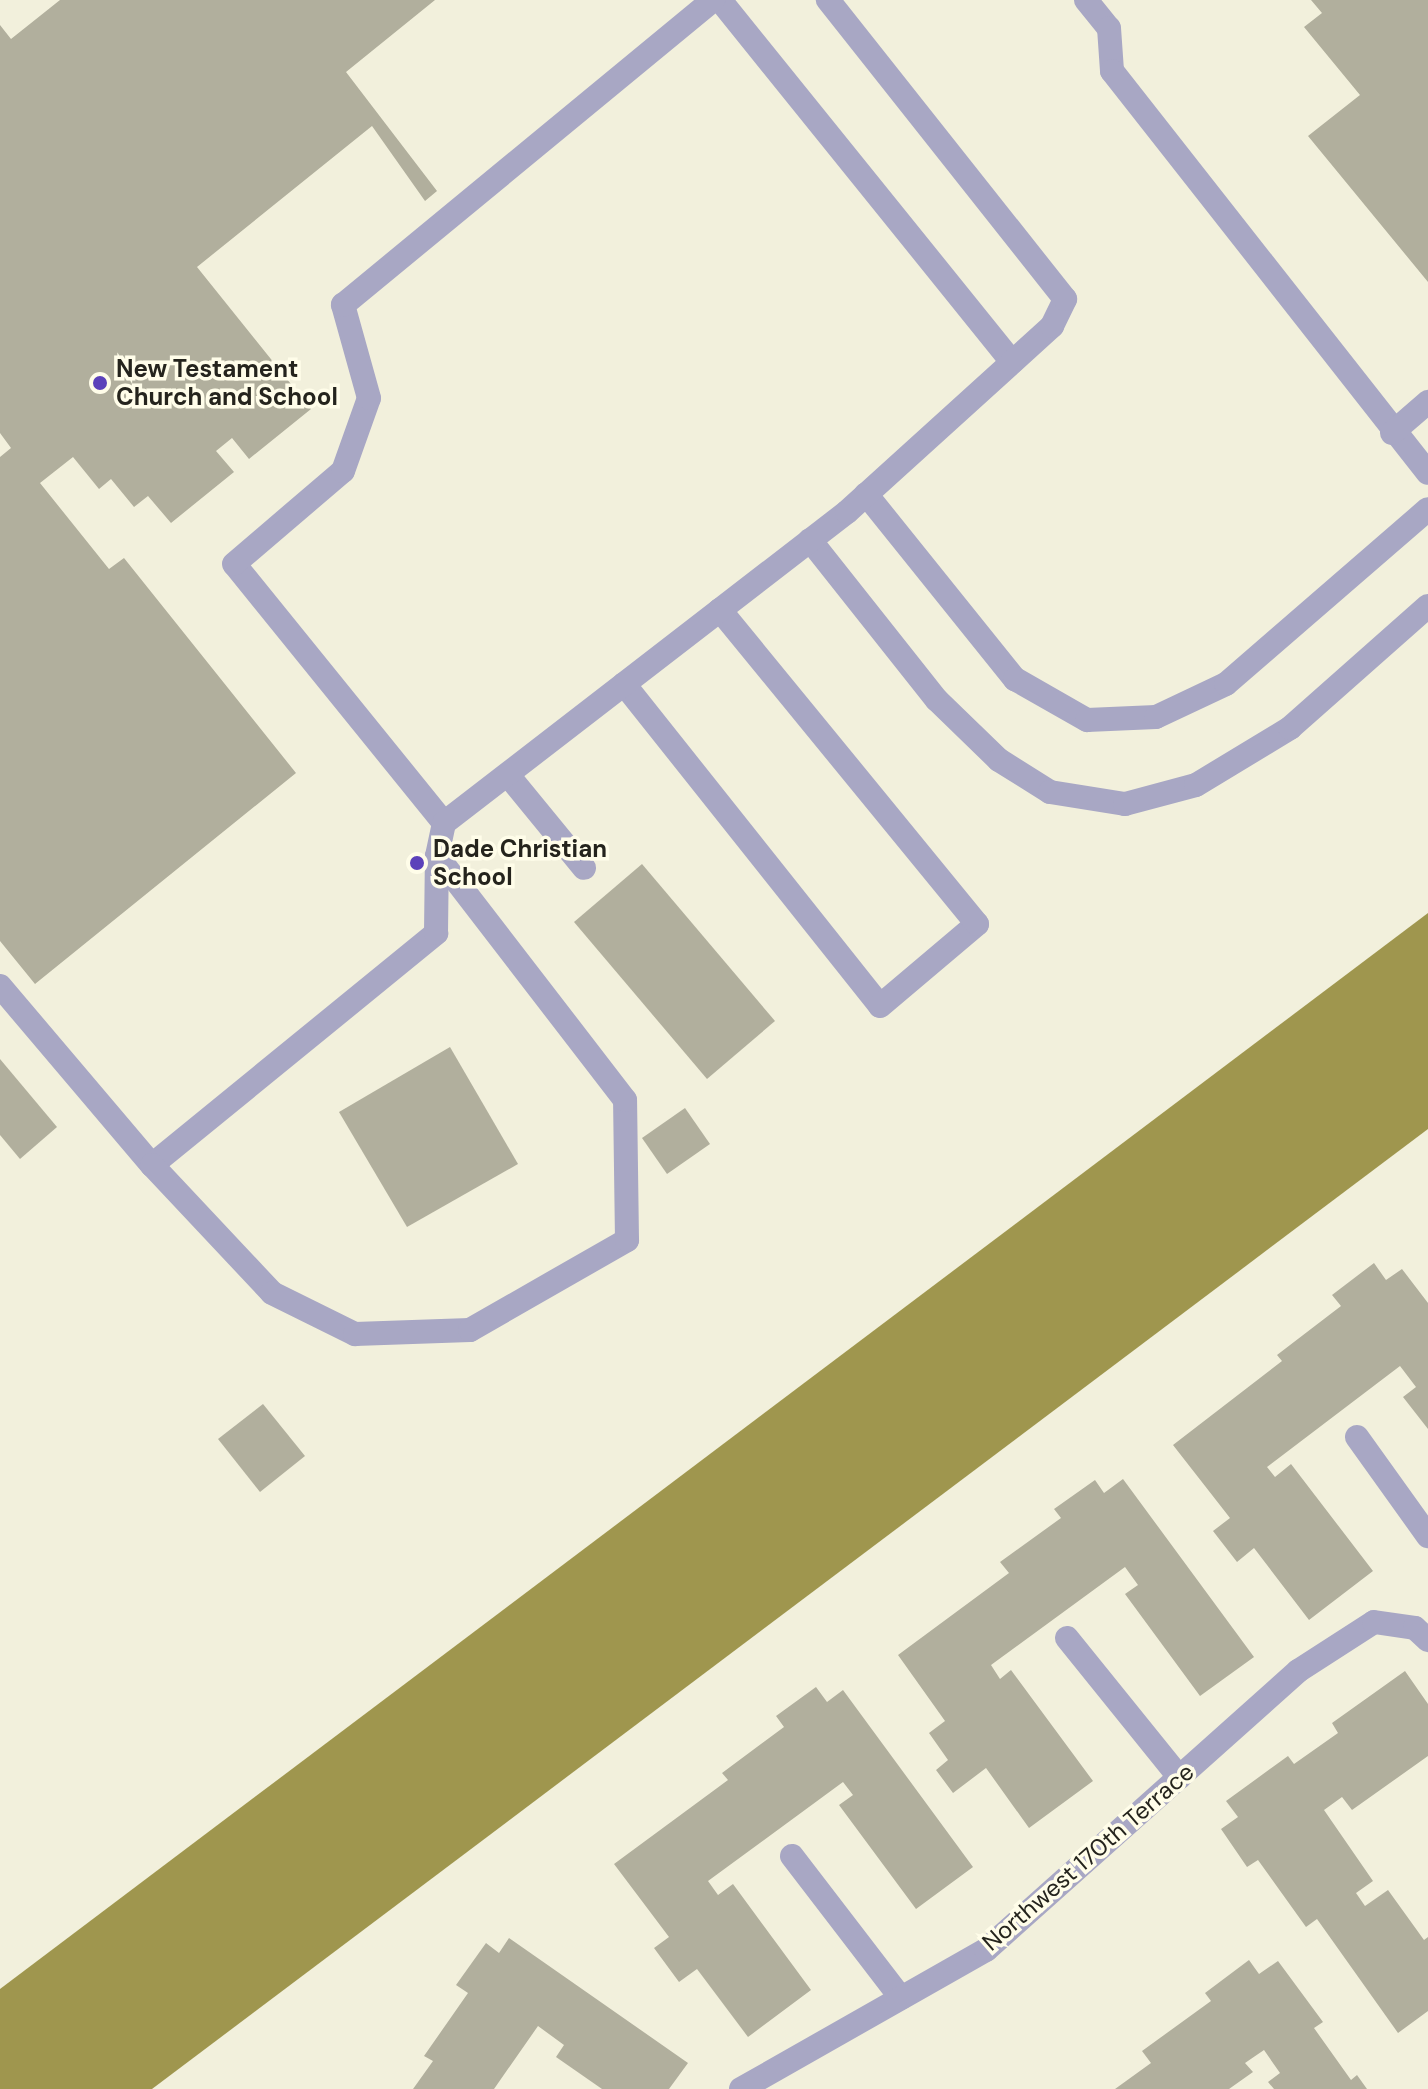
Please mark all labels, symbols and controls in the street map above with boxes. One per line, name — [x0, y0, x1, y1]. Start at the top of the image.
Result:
place label: New Testament Church and School — [116, 355, 338, 411]
marker: New Testament Church and School — [91, 374, 109, 392]
place label: Dade Christian School — [433, 835, 607, 891]
marker: Dade Christian School — [408, 854, 426, 872]
street label: Northwest 170th Terrace — [976, 1757, 1200, 1957]

